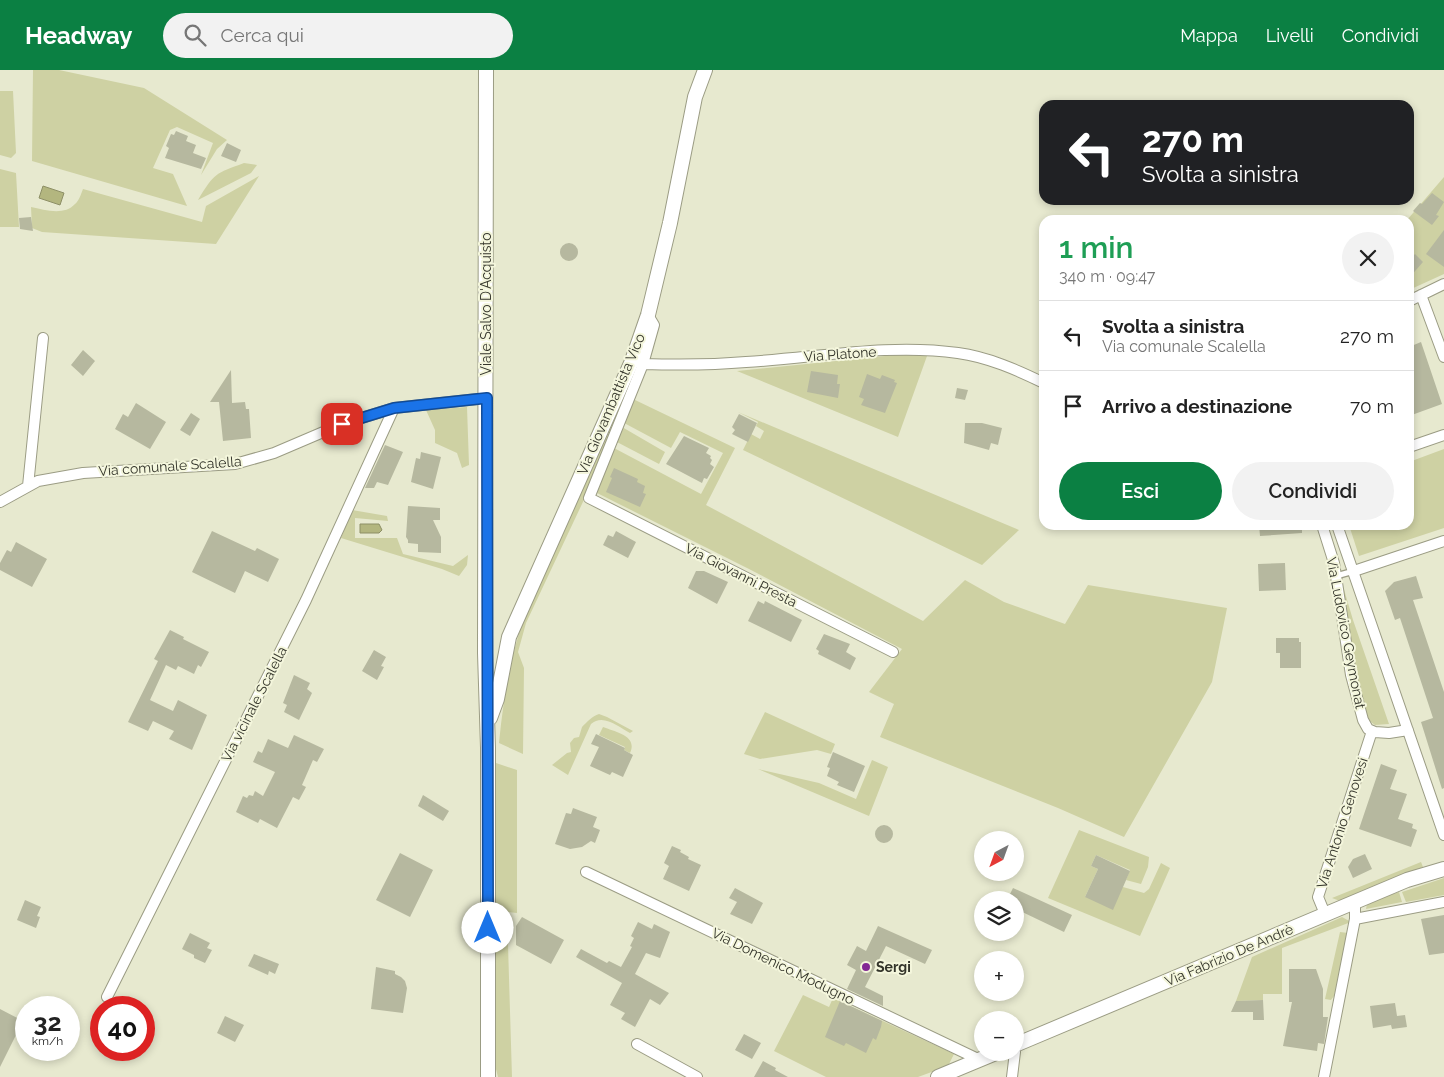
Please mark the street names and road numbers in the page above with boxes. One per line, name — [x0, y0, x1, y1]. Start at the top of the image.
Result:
street label: Viale Salvo D'Acquisto — [478, 233, 494, 375]
street label: Via Giovambattista Vico — [574, 331, 648, 477]
street label: Via Platone — [803, 343, 877, 365]
street label: Via comunale Scalella — [98, 453, 242, 479]
street label: Via Giovanni Presta — [682, 540, 800, 610]
street label: Via Ludovico Geymonat — [1323, 556, 1369, 711]
street label: Via vicinale Scalella — [218, 644, 290, 764]
street label: Via Antonio Genovesi — [1313, 756, 1371, 890]
street label: Via Fabrizio De Andrè — [1162, 921, 1296, 989]
street label: Via Domenico Modugno — [709, 924, 857, 1008]

